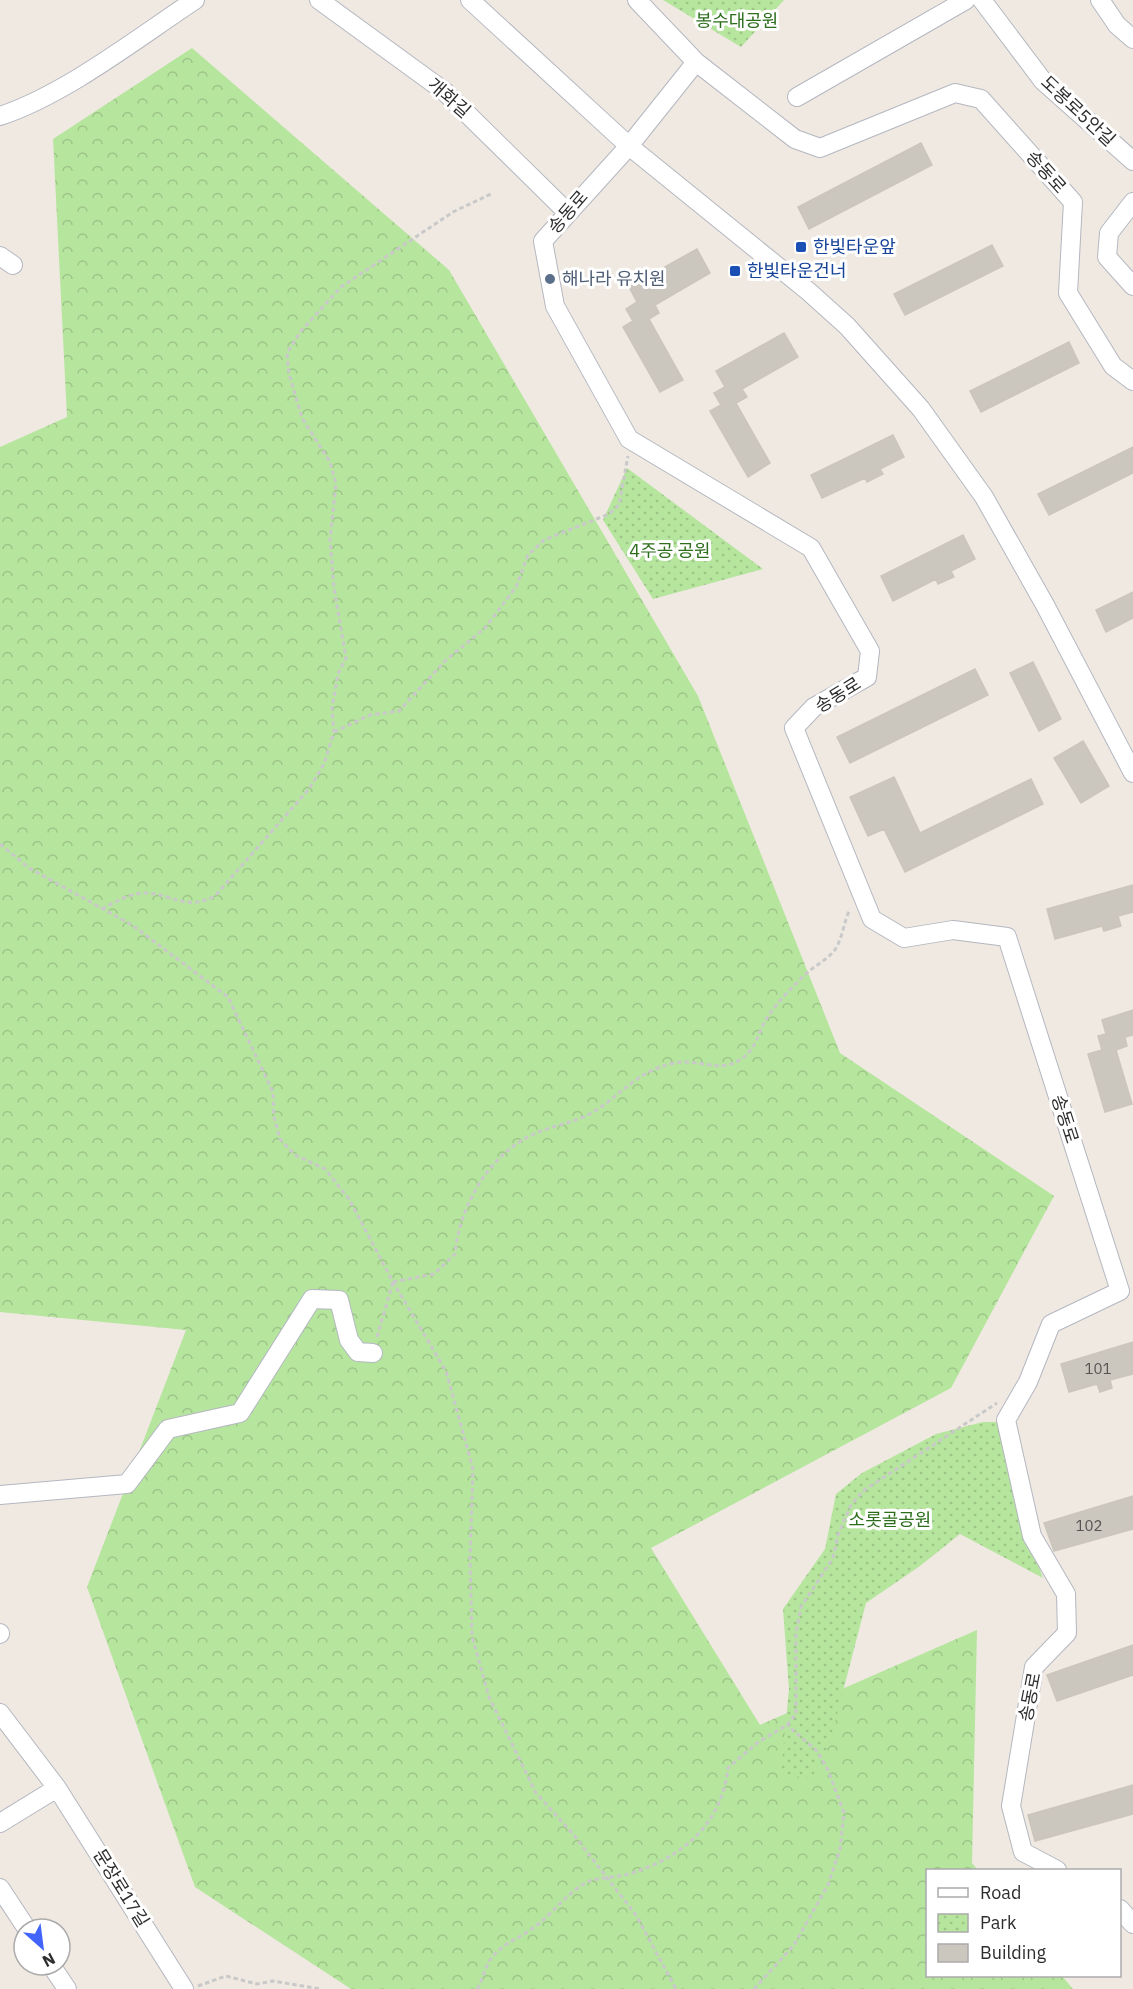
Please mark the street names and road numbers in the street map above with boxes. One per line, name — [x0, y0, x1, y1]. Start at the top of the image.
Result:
street label: 도봉로5안길 — [1036, 70, 1120, 151]
street label: 개화길 — [423, 73, 476, 123]
street label: 송동로 — [1021, 146, 1072, 198]
street label: 송동로 — [543, 185, 593, 238]
street label: 송동로 — [811, 672, 865, 717]
street label: 송동로 — [1047, 1092, 1084, 1146]
street label: 송동로 — [1013, 1670, 1046, 1723]
street label: 문장로17길 — [88, 1844, 154, 1931]

